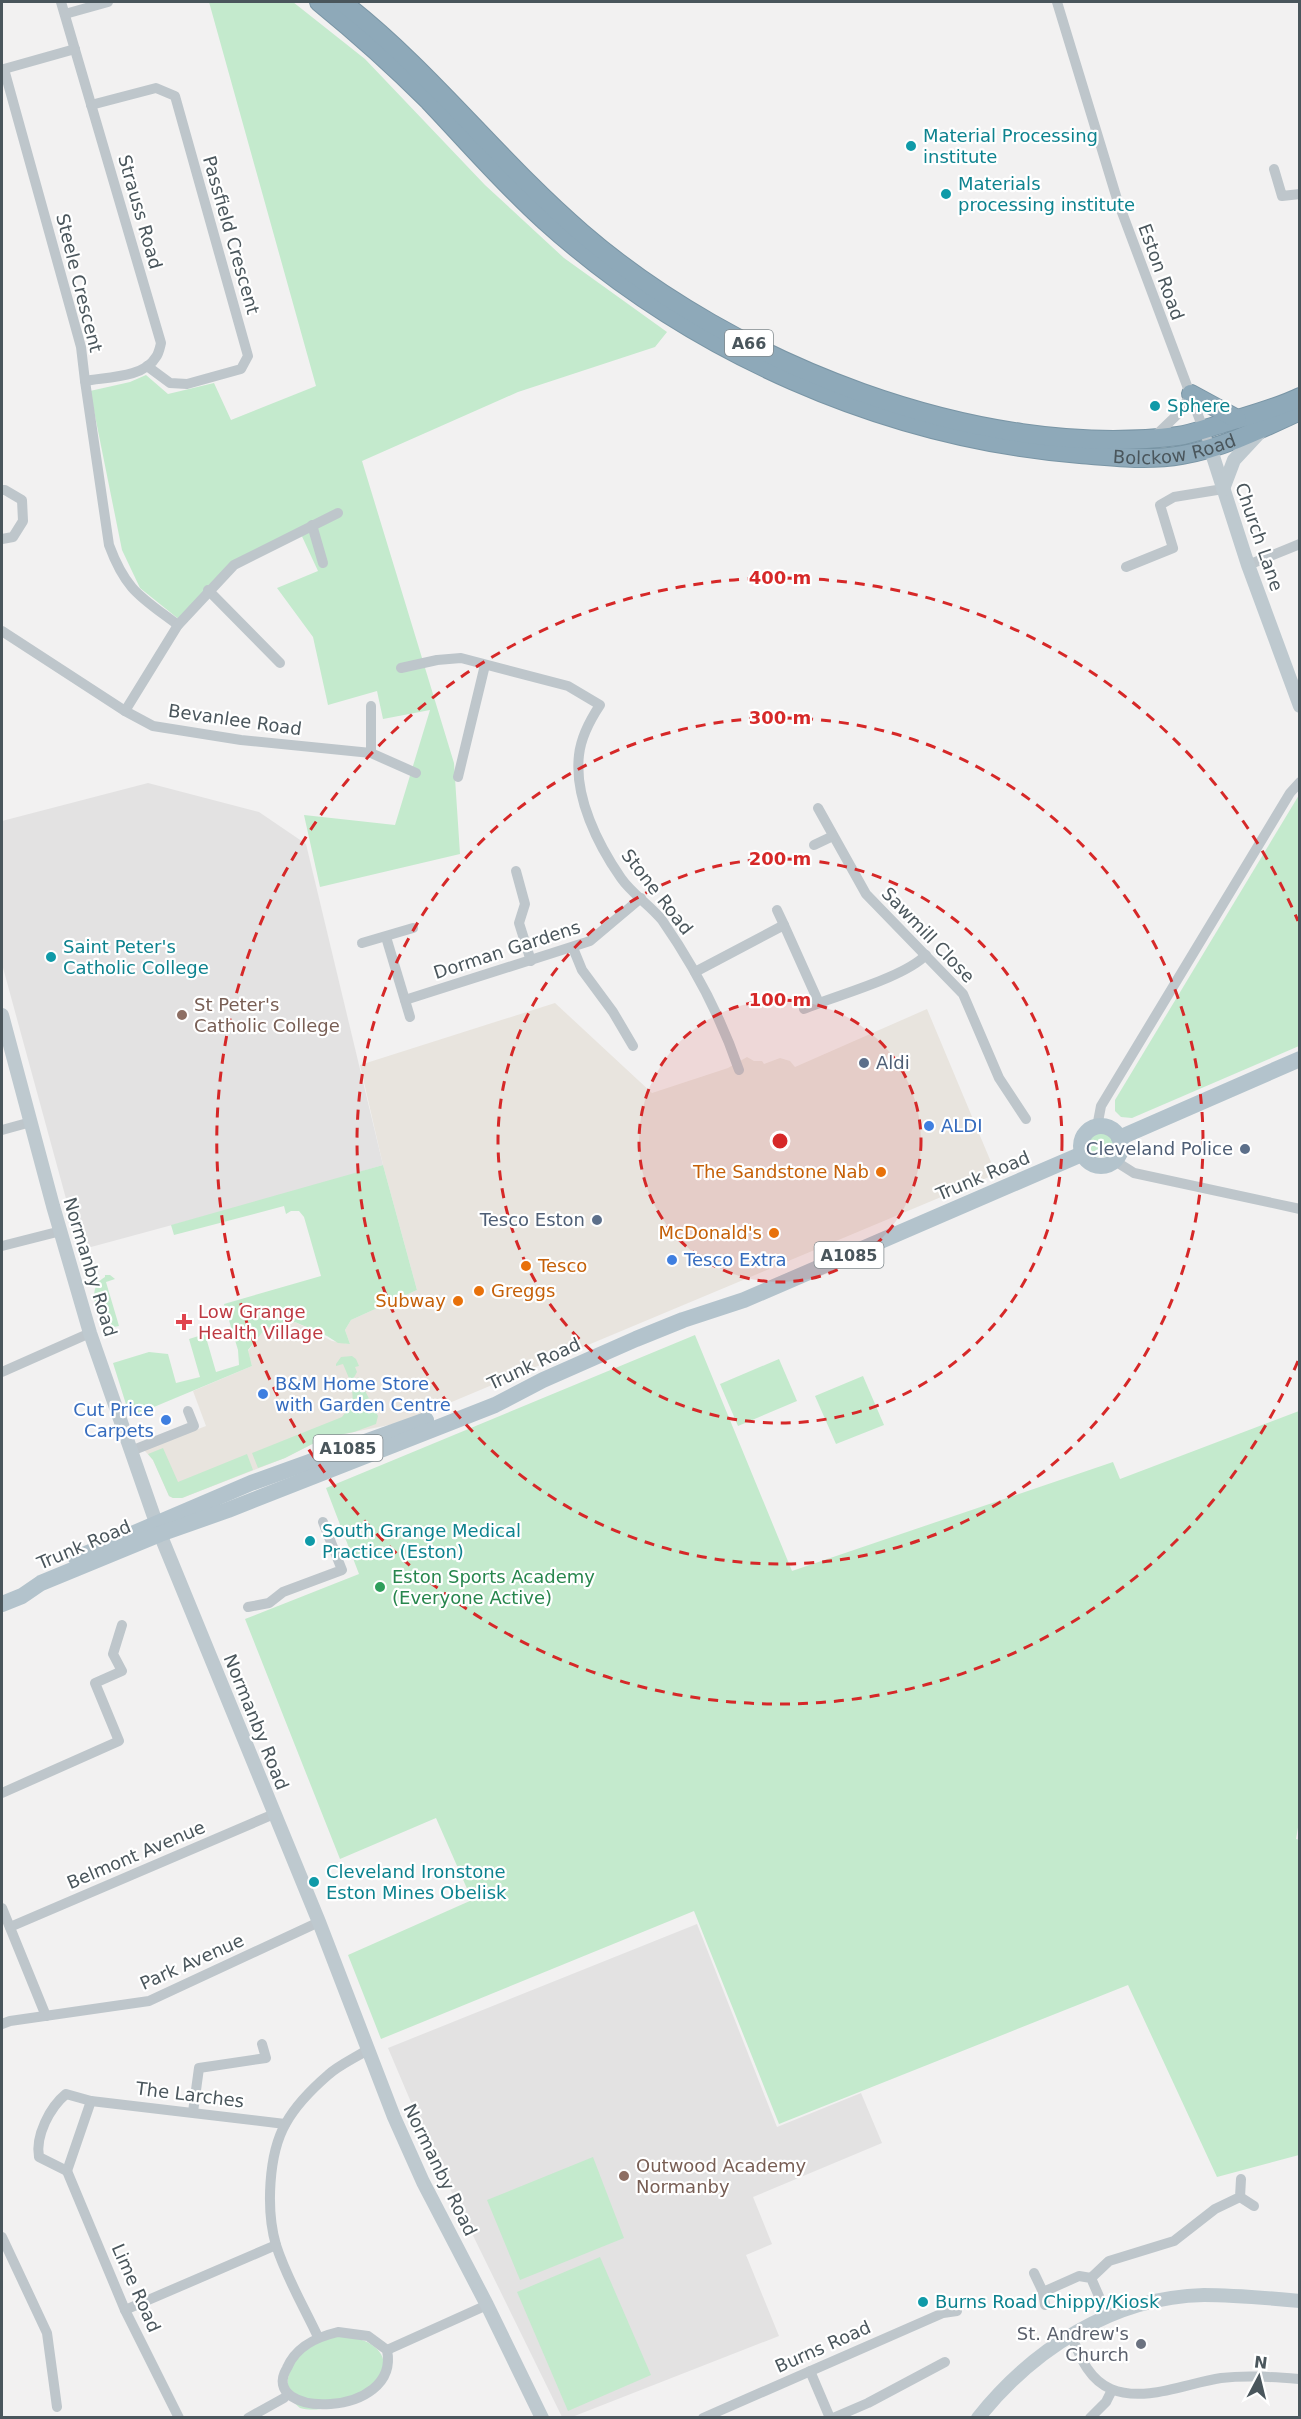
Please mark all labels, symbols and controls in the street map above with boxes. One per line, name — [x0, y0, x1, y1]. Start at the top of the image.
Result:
place label: Material Processing institute — [923, 125, 1098, 167]
marker: Material Processing institute — [904, 139, 918, 153]
street label: Strauss Road — [114, 152, 167, 271]
street label: Passfield Crescent — [199, 153, 264, 317]
place label: Materials processing institute — [958, 173, 1135, 215]
marker: Materials processing institute — [939, 187, 953, 201]
street label: Steele Crescent — [52, 212, 107, 354]
street label: Eston Road — [1134, 221, 1189, 323]
road number: A66 — [725, 330, 773, 356]
place label: Sphere — [1167, 395, 1230, 416]
marker: Sphere — [1148, 399, 1162, 413]
street label: Bolckow Road — [1112, 429, 1239, 468]
street label: Church Lane — [1231, 480, 1288, 594]
text: 400 m — [749, 567, 811, 588]
street label: Bevanlee Road — [167, 700, 303, 739]
text: 300 m — [749, 707, 811, 728]
street label: Stone Road — [617, 845, 697, 939]
text: 200 m — [749, 848, 811, 869]
street label: Sawmill Close — [878, 883, 979, 987]
street label: Dorman Gardens — [431, 916, 583, 983]
place label: Saint Peter's Catholic College — [63, 936, 209, 978]
marker: Saint Peter's Catholic College — [44, 950, 58, 964]
text: 100 m — [749, 989, 811, 1010]
place label: St Peter's Catholic College — [194, 994, 340, 1036]
marker: St Peter's Catholic College — [175, 1008, 189, 1022]
place label: Aldi — [876, 1052, 910, 1073]
marker: Aldi — [857, 1056, 871, 1070]
place label: ALDI — [941, 1115, 983, 1136]
marker: ALDI — [922, 1119, 936, 1133]
centre of rings — [770, 1131, 790, 1151]
place label: Cleveland Police — [1086, 1138, 1233, 1159]
marker: Cleveland Police — [1238, 1142, 1252, 1156]
street label: Trunk Road — [932, 1146, 1033, 1205]
place label: The Sandstone Nab — [692, 1161, 869, 1182]
marker: The Sandstone Nab — [874, 1165, 888, 1179]
street label: Normanby Road — [59, 1195, 122, 1339]
place label: Tesco Eston — [479, 1209, 585, 1230]
marker: Tesco Eston — [590, 1213, 604, 1227]
place label: McDonald's — [659, 1222, 762, 1243]
marker: McDonald's — [767, 1226, 781, 1240]
road number: A1085 — [814, 1242, 884, 1268]
place label: Tesco Extra — [683, 1249, 787, 1270]
marker: Tesco Extra — [665, 1253, 679, 1267]
place label: Tesco — [537, 1255, 587, 1276]
marker: Tesco — [519, 1259, 533, 1273]
place label: Greggs — [491, 1280, 555, 1301]
marker: Greggs — [472, 1284, 486, 1298]
place label: Subway — [375, 1290, 446, 1311]
marker: Subway — [451, 1294, 465, 1308]
place label: Low Grange Health Village — [198, 1301, 323, 1343]
marker: Low Grange Health Village — [175, 1313, 193, 1331]
street label: Trunk Road — [483, 1333, 583, 1395]
place label: B&M Home Store with Garden Centre — [275, 1373, 451, 1415]
marker: B&M Home Store with Garden Centre — [256, 1387, 270, 1401]
place label: Cut Price Carpets — [73, 1399, 154, 1441]
marker: Cut Price Carpets — [159, 1413, 173, 1427]
road number: A1085 — [314, 1435, 382, 1461]
street label: Trunk Road — [33, 1515, 134, 1574]
place label: South Grange Medical Practice (Eston) — [322, 1520, 521, 1562]
marker: South Grange Medical Practice (Eston) — [303, 1534, 317, 1548]
place label: Eston Sports Academy (Everyone Active) — [392, 1566, 595, 1608]
marker: Eston Sports Academy (Everyone Active) — [373, 1580, 387, 1594]
street label: Normanby Road — [220, 1651, 293, 1793]
street label: Belmont Avenue — [64, 1816, 208, 1893]
place label: Cleveland Ironstone Eston Mines Obelisk — [326, 1861, 507, 1903]
marker: Cleveland Ironstone Eston Mines Obelisk — [307, 1875, 321, 1889]
street label: Park Avenue — [137, 1929, 247, 1994]
street label: The Larches — [134, 2077, 245, 2112]
street label: Normanby Road — [399, 2100, 482, 2239]
place label: Outwood Academy Normanby — [636, 2155, 806, 2197]
marker: Outwood Academy Normanby — [617, 2169, 631, 2183]
street label: Lime Road — [108, 2240, 165, 2335]
place label: Burns Road Chippy/Kiosk — [935, 2291, 1160, 2312]
marker: Burns Road Chippy/Kiosk — [916, 2295, 930, 2309]
street label: Burns Road — [772, 2316, 874, 2377]
place label: St. Andrew's Church — [1017, 2323, 1129, 2365]
marker: St. Andrew's Church — [1134, 2337, 1148, 2351]
north arrow — [1229, 2347, 1289, 2407]
text: N — [1253, 2352, 1269, 2373]

